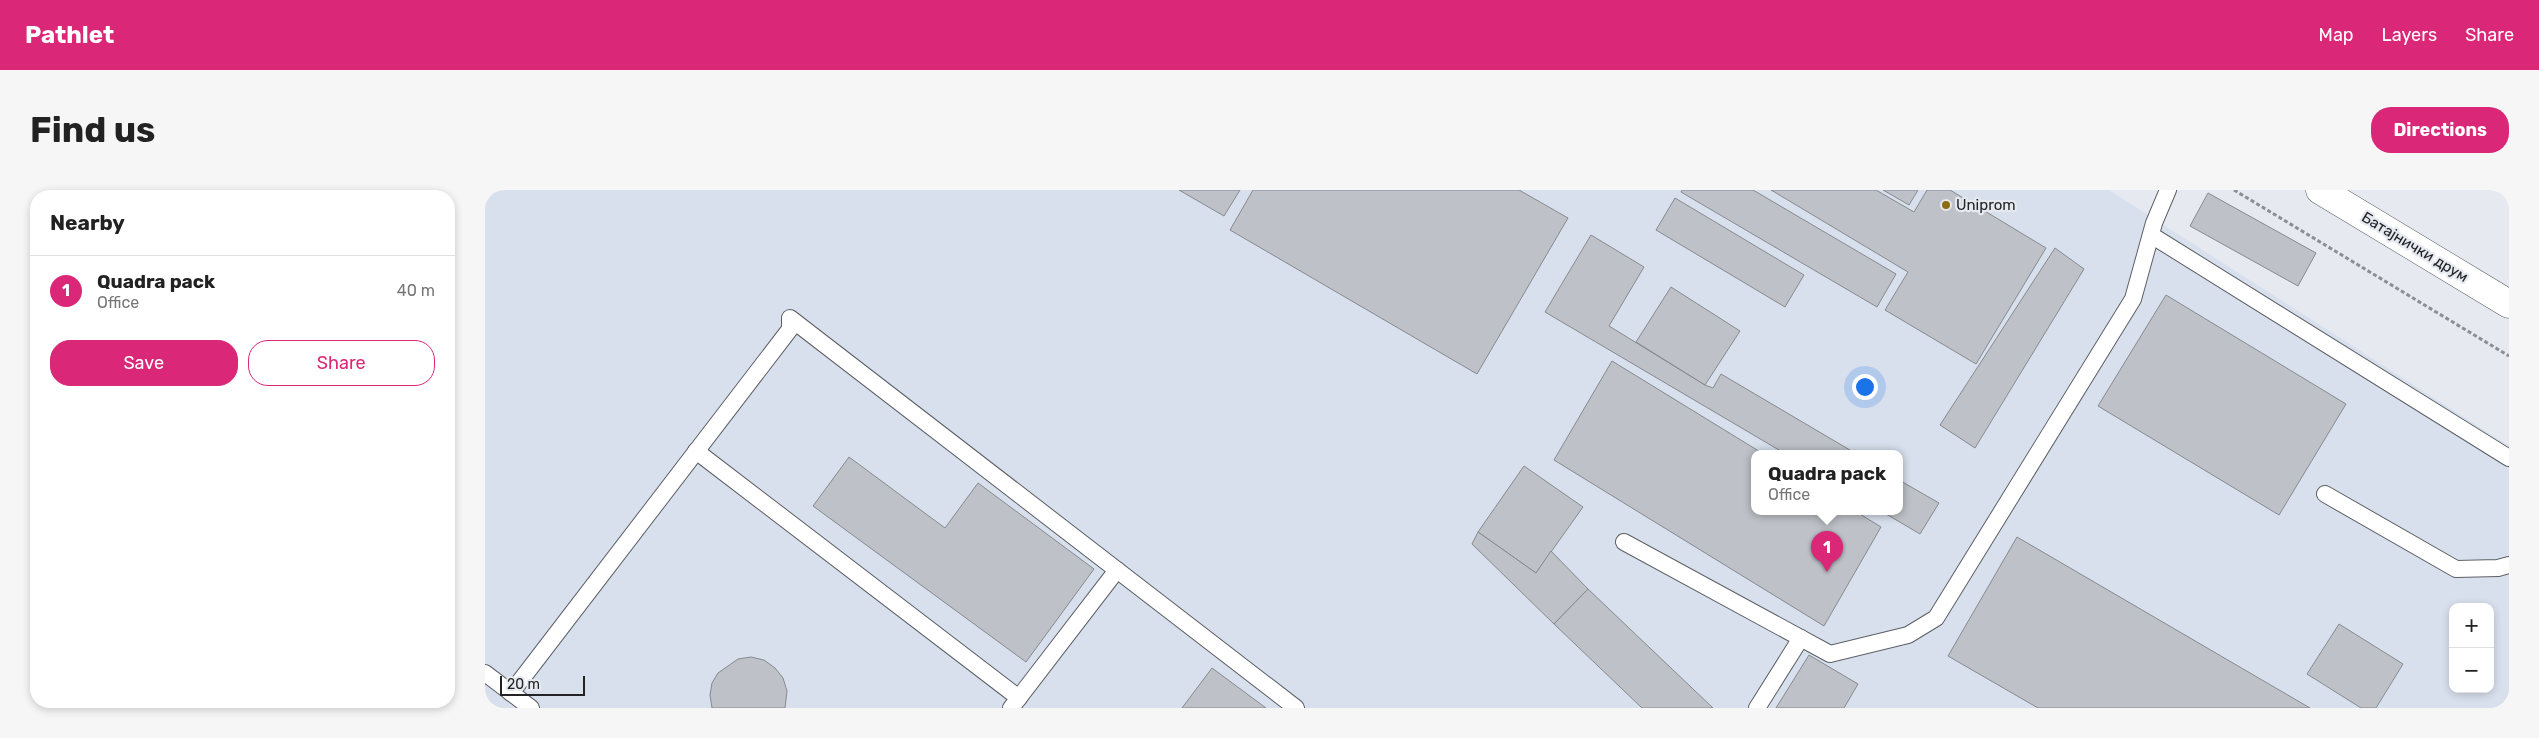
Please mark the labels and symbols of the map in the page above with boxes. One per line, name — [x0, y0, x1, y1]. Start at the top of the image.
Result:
place label: Uniprom — [1956, 196, 2016, 214]
marker: Uniprom — [1940, 199, 1952, 211]
street label: Батајнички друм — [2358, 208, 2472, 286]
your location — [1852, 374, 1878, 400]
pin: 1 — [1811, 531, 1843, 572]
scale bar — [500, 673, 585, 696]

